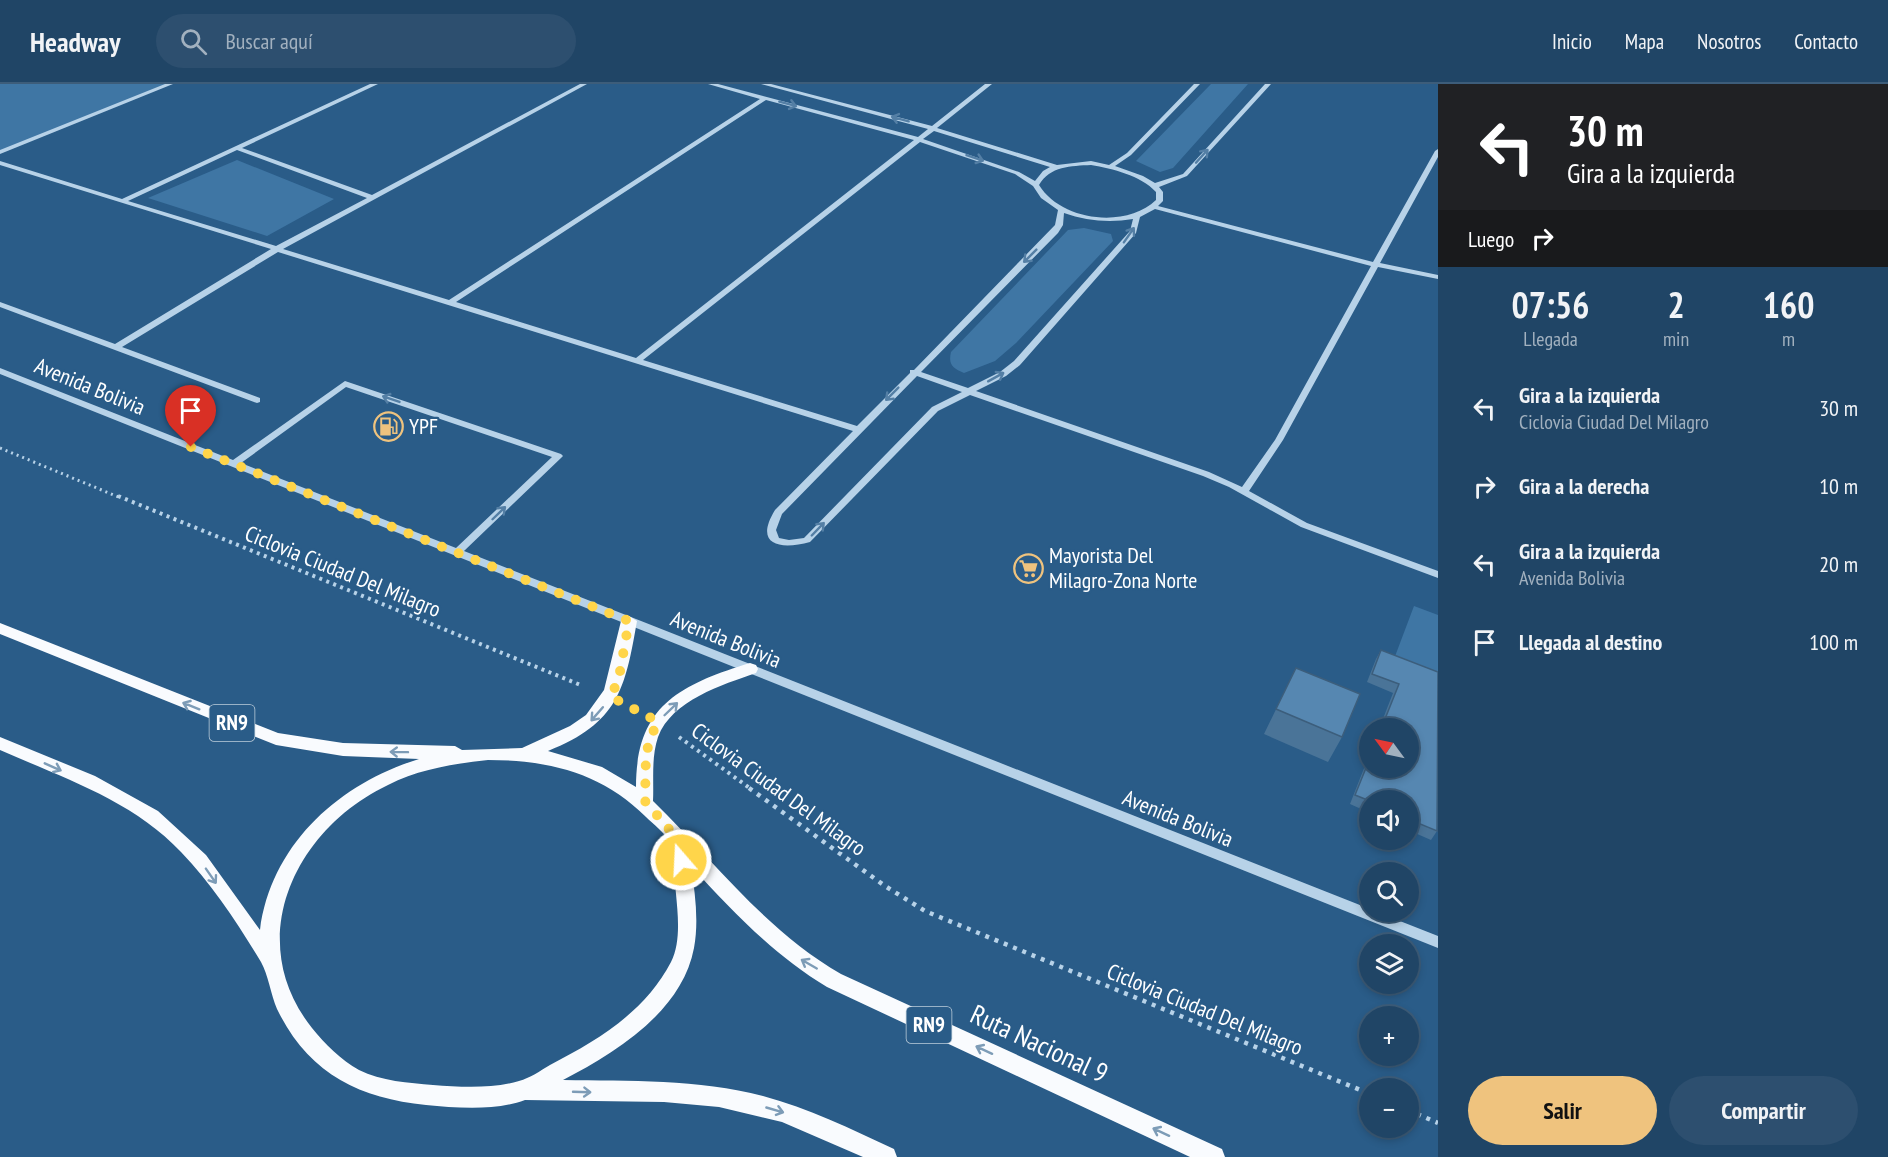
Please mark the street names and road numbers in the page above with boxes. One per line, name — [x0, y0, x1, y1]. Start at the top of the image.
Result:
street label: Avenida Bolivia — [31, 351, 149, 421]
street label: Ciclovia Ciudad Del Milagro — [241, 519, 445, 623]
street label: Avenida Bolivia — [667, 604, 785, 674]
road number: RN9 — [210, 705, 254, 741]
street label: Ciclovia Ciudad Del Milagro — [686, 716, 872, 862]
street label: Avenida Bolivia — [1119, 783, 1237, 853]
street label: Ciclovia Ciudad Del Milagro — [1103, 957, 1307, 1061]
street label: Ruta Nacional 9 — [965, 996, 1114, 1090]
road number: RN9 — [906, 1007, 952, 1043]

